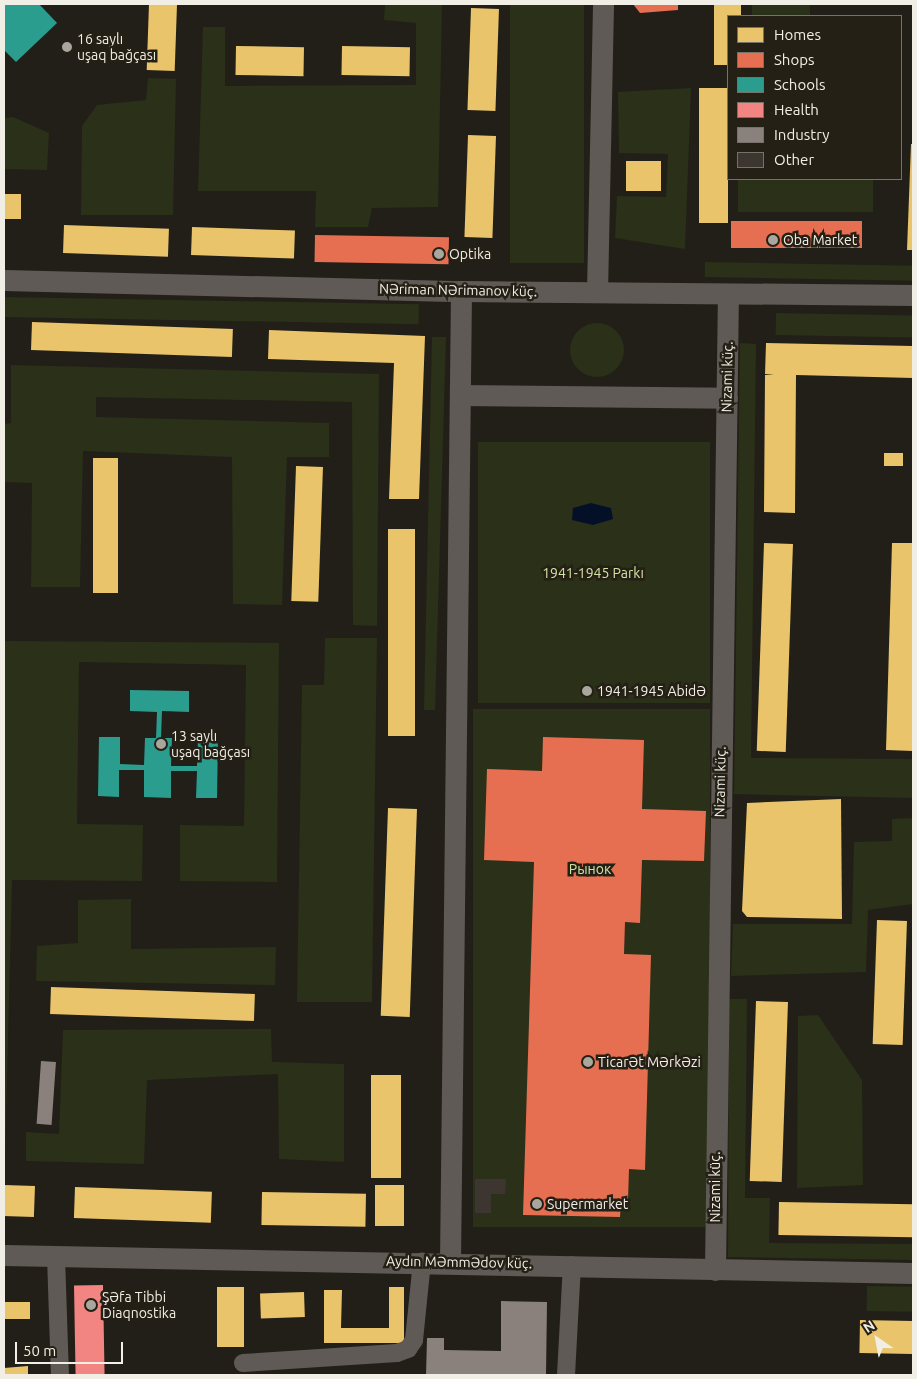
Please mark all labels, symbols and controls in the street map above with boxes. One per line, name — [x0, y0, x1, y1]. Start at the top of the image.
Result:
legend — [727, 15, 902, 180]
text: Homes — [774, 26, 821, 43]
place label: 16 saylı uşaq bağçası — [77, 31, 156, 64]
marker: 16 saylı uşaq bağçası — [61, 41, 73, 53]
text: Shops — [774, 51, 815, 68]
text: Schools — [774, 76, 825, 93]
text: Health — [774, 101, 819, 118]
text: Industry — [774, 126, 829, 143]
text: Other — [774, 151, 814, 168]
place label: Oba Market — [783, 232, 857, 248]
marker: Oba Market — [767, 234, 779, 246]
place label: Optika — [449, 246, 491, 262]
marker: Optika — [433, 248, 445, 260]
street label: Nəriman Nərimanov küç. — [379, 280, 537, 300]
street label: Nizami küç. — [718, 341, 736, 413]
park label: 1941-1945 Parkı — [542, 565, 644, 581]
place label: 1941-1945 Abidə — [597, 683, 706, 699]
marker: 1941-1945 Abidə — [581, 685, 593, 697]
place label: 13 saylı uşaq bağçası — [171, 728, 250, 760]
marker: 13 saylı uşaq bağçası — [155, 738, 167, 750]
street label: Nizami küç. — [711, 746, 729, 818]
park label: Рынок — [569, 861, 611, 877]
place label: Ticarət Mərkəzi — [598, 1054, 701, 1070]
marker: Ticarət Mərkəzi — [582, 1056, 594, 1068]
street label: Nizami küç. — [707, 1152, 723, 1222]
place label: Supermarket — [547, 1196, 628, 1212]
marker: Supermarket — [531, 1198, 543, 1210]
street label: Aydın Məmmədov küç. — [386, 1252, 532, 1272]
place label: Şəfa Tibbi Diaqnostika — [102, 1289, 176, 1321]
marker: Şəfa Tibbi Diaqnostika — [84, 1298, 98, 1312]
north arrow — [852, 1314, 902, 1364]
text: N — [860, 1317, 878, 1336]
scale bar — [18, 1332, 125, 1364]
text: 50 m — [23, 1342, 56, 1359]

